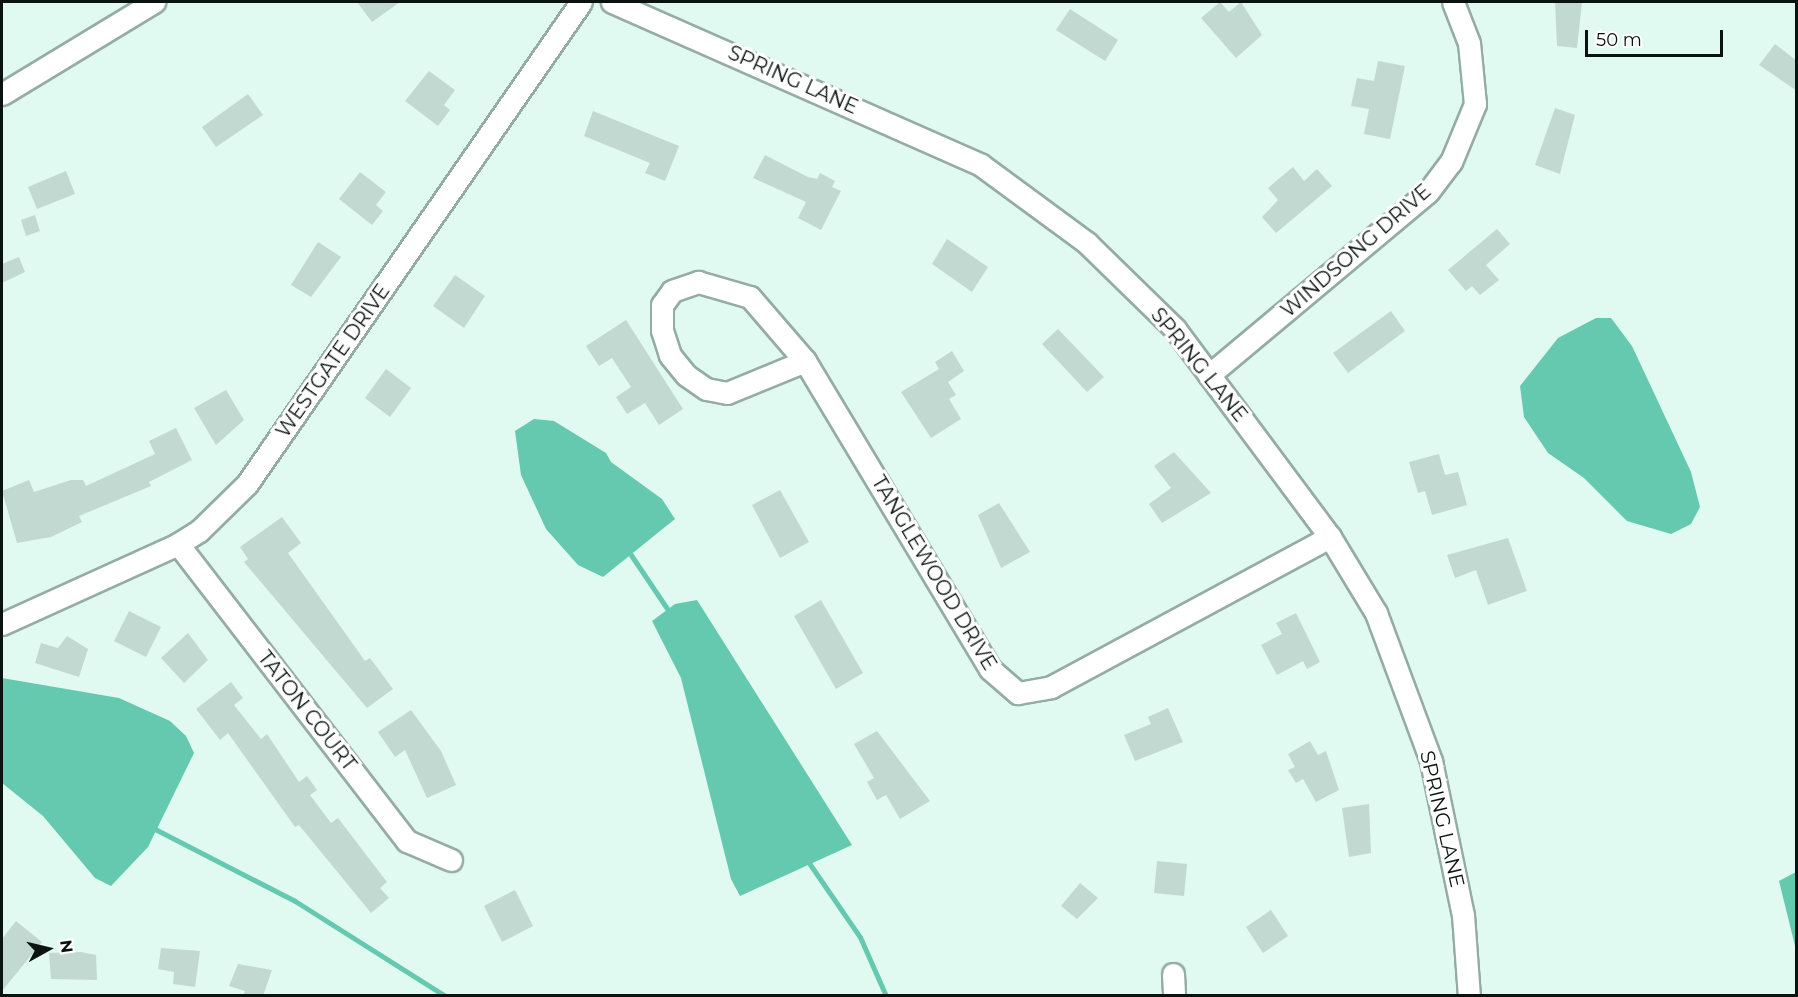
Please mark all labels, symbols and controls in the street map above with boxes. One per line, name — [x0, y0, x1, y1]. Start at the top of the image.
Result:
scale bar — [1588, 18, 1726, 56]
text: 50 m — [1596, 29, 1642, 51]
street label: SPRING LANE — [724, 41, 862, 119]
street label: WINDSONG DRIVE — [1276, 179, 1436, 323]
street label: WESTGATE DRIVE — [271, 280, 395, 442]
street label: SPRING LANE — [1146, 303, 1252, 427]
street label: TANGLEWOOD DRIVE — [866, 471, 1002, 675]
street label: TATON COURT — [253, 646, 361, 776]
street label: SPRING LANE — [1415, 748, 1469, 890]
north arrow — [18, 919, 78, 979]
text: N — [56, 939, 77, 954]

